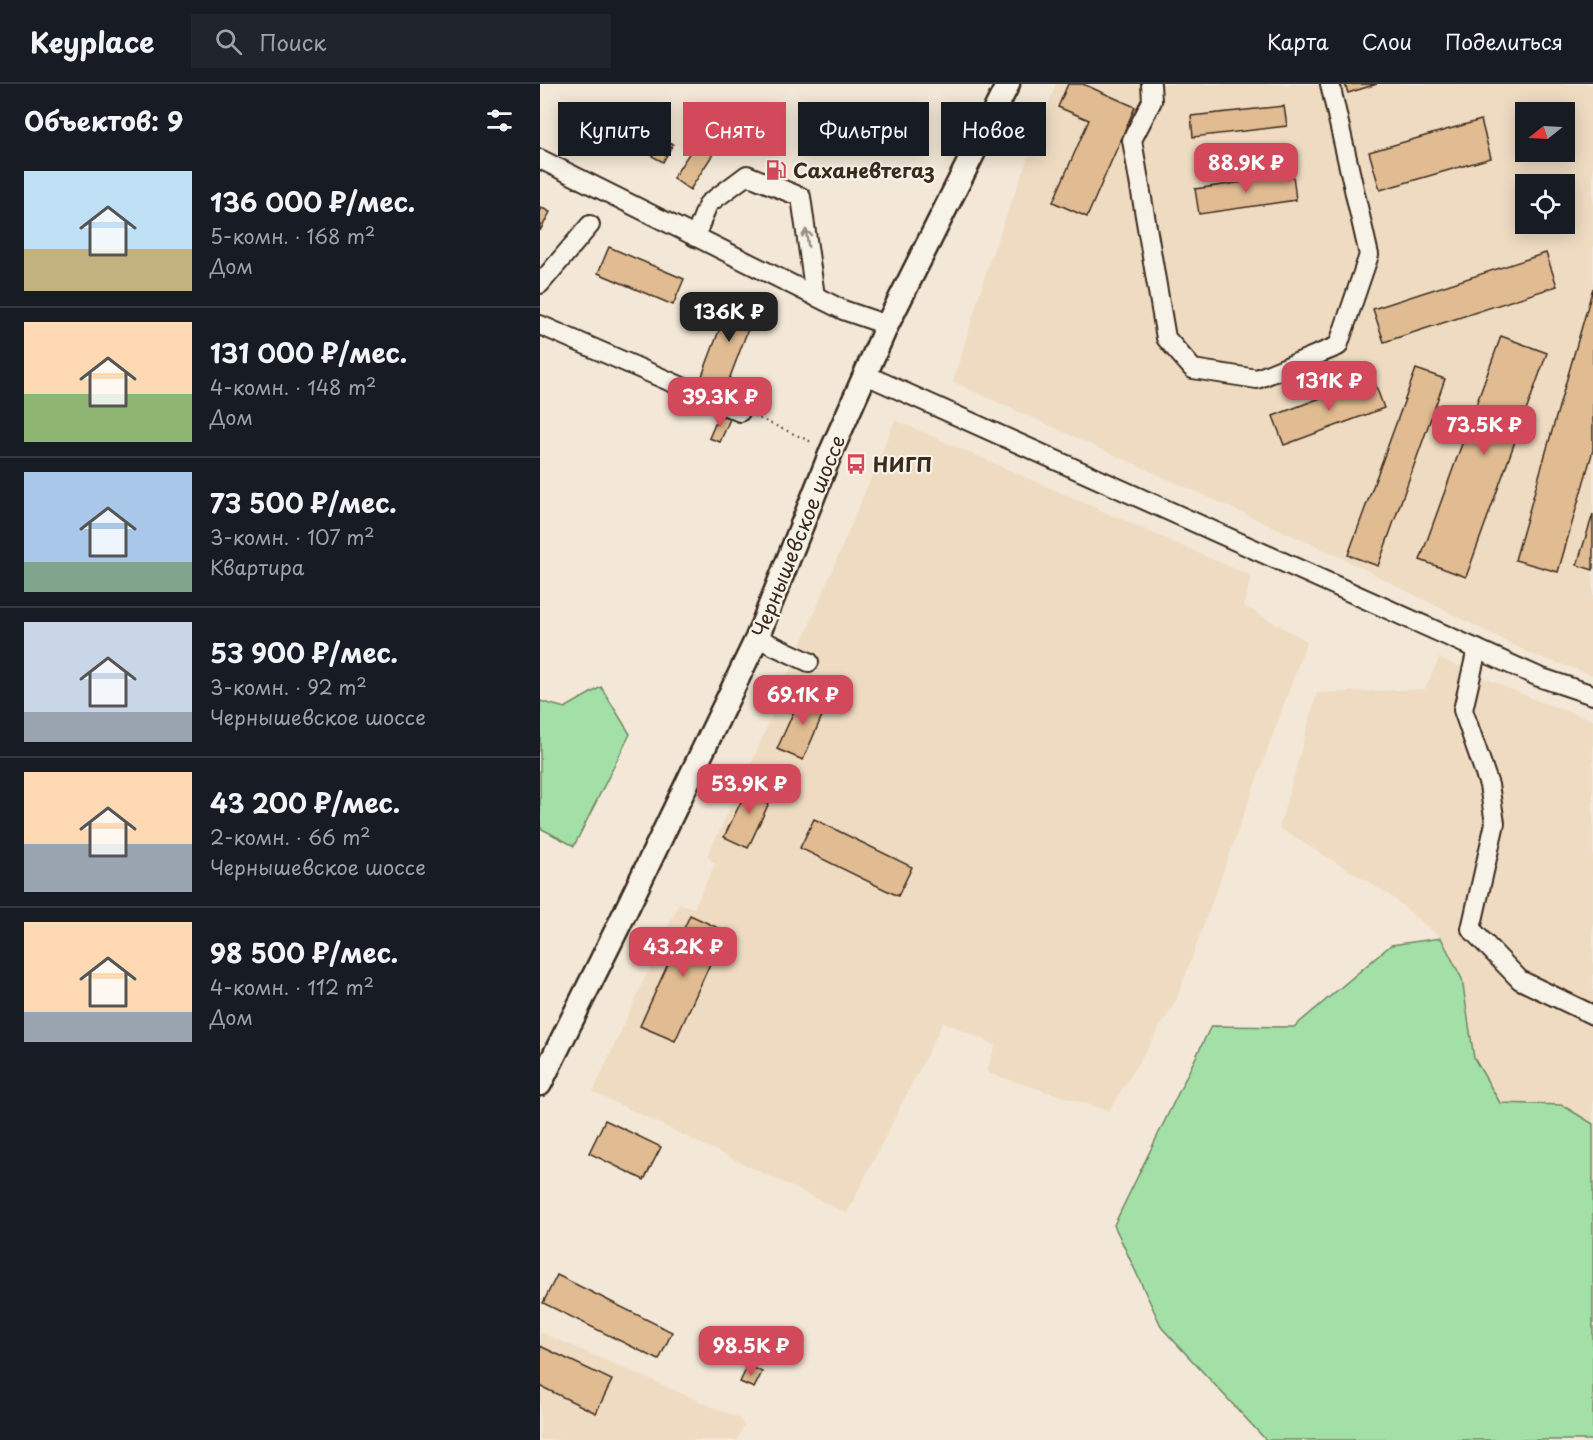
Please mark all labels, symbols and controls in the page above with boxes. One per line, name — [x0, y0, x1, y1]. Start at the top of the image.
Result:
search box — [191, 14, 611, 68]
text: Keyplace — [30, 20, 155, 63]
icon: search — [212, 25, 245, 58]
text: Поиск — [260, 25, 326, 58]
text: Карта — [1267, 25, 1329, 57]
text: Слои — [1362, 25, 1412, 57]
text: Поделиться — [1445, 25, 1563, 57]
text: Объектов: 9 — [24, 101, 183, 140]
chip: Купить — [558, 102, 671, 156]
chip: Снять — [683, 102, 786, 156]
chip: Фильтры — [798, 102, 929, 156]
chip: Новое — [941, 102, 1046, 156]
north arrow — [1515, 102, 1575, 162]
map controls — [1515, 102, 1575, 234]
icon: filters — [483, 104, 516, 137]
pin: 88.9K ₽ — [1191, 143, 1301, 194]
text: 88.9K ₽ — [1208, 147, 1284, 177]
place label: Саханевтегаз — [793, 155, 935, 185]
fuel station icon: Саханевтегаз — [764, 158, 788, 182]
button: locate — [1515, 174, 1575, 234]
text: 136 000 ₽/мес. — [210, 182, 415, 221]
icon: home — [72, 195, 144, 267]
text: 5-комн. · 168 m² — [210, 221, 375, 251]
one-way arrow — [802, 229, 813, 249]
text: Дом — [210, 251, 253, 281]
pin: 136K ₽ — [680, 292, 778, 343]
text: 136K ₽ — [694, 296, 764, 326]
text: 131 000 ₽/мес. — [210, 333, 407, 372]
icon: home — [72, 346, 144, 418]
pin: 131K ₽ — [1280, 361, 1378, 412]
text: 131K ₽ — [1296, 365, 1362, 395]
text: 4-комн. · 148 m² — [210, 372, 376, 402]
pin: 39.3K ₽ — [665, 377, 775, 428]
text: 39.3K ₽ — [682, 381, 758, 411]
text: Дом — [210, 402, 253, 432]
pin: 73.5K ₽ — [1429, 405, 1539, 456]
text: 73.5K ₽ — [1446, 409, 1522, 439]
street label: Чернышевское шоссе — [744, 430, 852, 642]
place label: НИГП — [873, 449, 932, 479]
bus stop icon: НИГП — [844, 452, 868, 476]
text: 73 500 ₽/мес. — [210, 483, 397, 522]
icon: home — [72, 496, 144, 568]
text: 3-комн. · 107 m² — [210, 522, 375, 552]
text: Квартира — [210, 552, 304, 582]
text: 53 900 ₽/мес. — [210, 633, 398, 672]
icon: home — [72, 646, 144, 718]
text: 3-комн. · 92 m² — [210, 672, 367, 702]
pin: 69.1K ₽ — [748, 675, 858, 726]
text: 69.1K ₽ — [767, 679, 839, 709]
text: Чернышевское шоссе — [210, 702, 426, 732]
pin: 53.9K ₽ — [694, 764, 804, 815]
text: 53.9K ₽ — [711, 768, 787, 798]
text: 43 200 ₽/мес. — [210, 783, 400, 822]
icon: home — [72, 796, 144, 868]
text: 2-комн. · 66 m² — [210, 822, 371, 852]
text: Чернышевское шоссе — [210, 852, 426, 882]
pin: 43.2K ₽ — [628, 927, 738, 978]
text: 43.2K ₽ — [643, 931, 723, 961]
text: 98 500 ₽/мес. — [210, 933, 398, 972]
icon: home — [72, 946, 144, 1018]
text: 4-комн. · 112 m² — [210, 972, 374, 1002]
text: Дом — [210, 1002, 253, 1032]
pin: 98.5K ₽ — [696, 1326, 806, 1377]
text: 98.5K ₽ — [713, 1330, 789, 1360]

